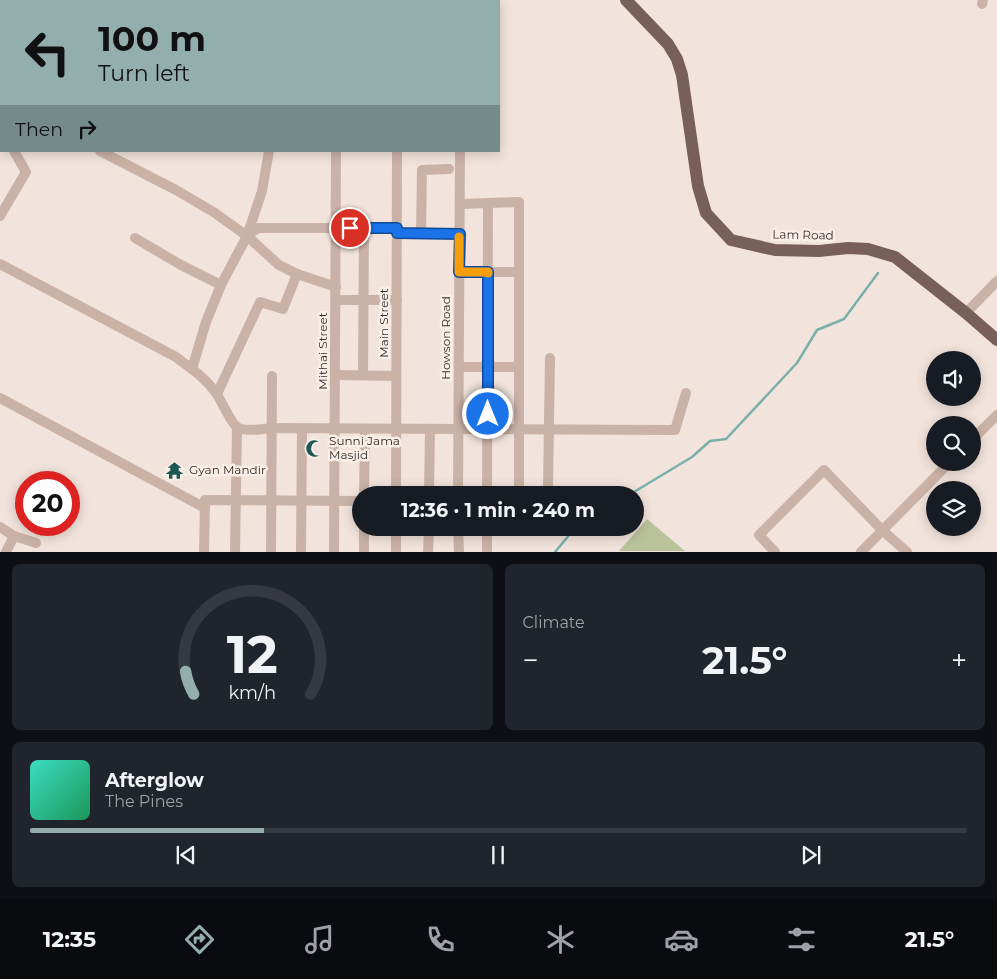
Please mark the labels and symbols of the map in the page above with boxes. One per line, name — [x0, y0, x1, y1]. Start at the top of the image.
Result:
pin — [329, 207, 371, 249]
street label: Lam Road — [772, 226, 834, 243]
street label: Main Street — [376, 288, 391, 358]
street label: Howson Road — [438, 296, 453, 380]
street label: Mithai Street — [315, 312, 330, 390]
position arrow — [461, 387, 513, 439]
place label: Sunni Jama Masjid — [329, 433, 400, 462]
mosque icon: Sunni Jama Masjid — [305, 438, 325, 458]
temple icon: Gyan Mandir — [165, 460, 185, 480]
place label: Gyan Mandir — [189, 462, 266, 477]
speed limit sign: 20 — [15, 471, 80, 536]

